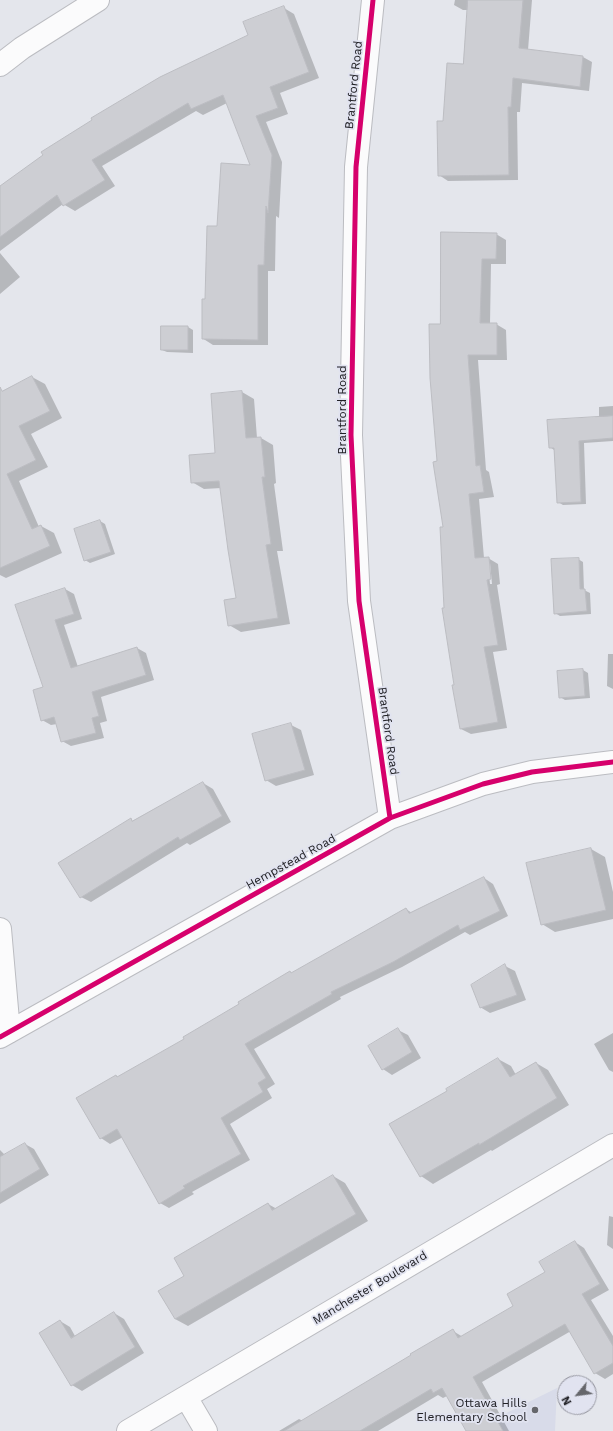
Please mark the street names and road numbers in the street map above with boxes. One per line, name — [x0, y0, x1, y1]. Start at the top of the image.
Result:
street label: Brantford Road — [342, 40, 366, 130]
street label: Brantford Road — [335, 366, 349, 454]
street label: Brantford Road — [375, 686, 401, 776]
street label: Hempstead Road — [244, 831, 338, 893]
street label: Manchester Boulevard — [310, 1248, 430, 1328]

